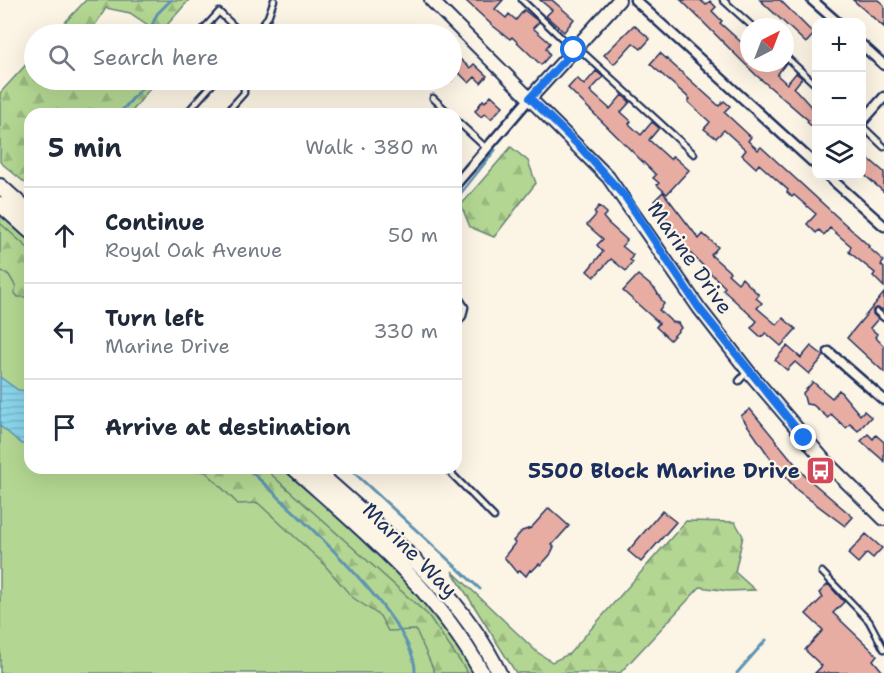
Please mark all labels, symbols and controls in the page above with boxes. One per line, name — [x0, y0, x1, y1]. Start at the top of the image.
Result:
north arrow — [740, 18, 794, 72]
map controls — [812, 18, 866, 180]
button: + — [812, 18, 866, 72]
search box — [24, 24, 462, 90]
route start — [560, 36, 586, 62]
icon: search — [45, 41, 78, 74]
text: Search here — [93, 43, 219, 72]
button: − — [812, 72, 866, 126]
button: layers — [812, 126, 866, 180]
text: 5 min — [48, 130, 122, 165]
text: Walk · 380 m — [305, 134, 438, 160]
street label: Marine Drive — [641, 196, 739, 320]
text: Continue — [105, 208, 205, 237]
icon: ahead — [48, 219, 81, 252]
text: 50 m — [388, 222, 438, 248]
text: Royal Oak Avenue — [105, 237, 282, 263]
text: Turn left — [105, 304, 204, 333]
icon: left — [48, 315, 81, 348]
text: 330 m — [374, 318, 438, 344]
text: Marine Drive — [105, 333, 230, 359]
icon: arrive — [48, 411, 81, 444]
text: Arrive at destination — [105, 413, 351, 442]
route end — [790, 424, 816, 450]
bus stop icon: 5500 Block Marine Drive — [805, 455, 837, 487]
place label: 5500 Block Marine Drive — [528, 457, 800, 485]
street label: Marine Way — [356, 496, 464, 604]

